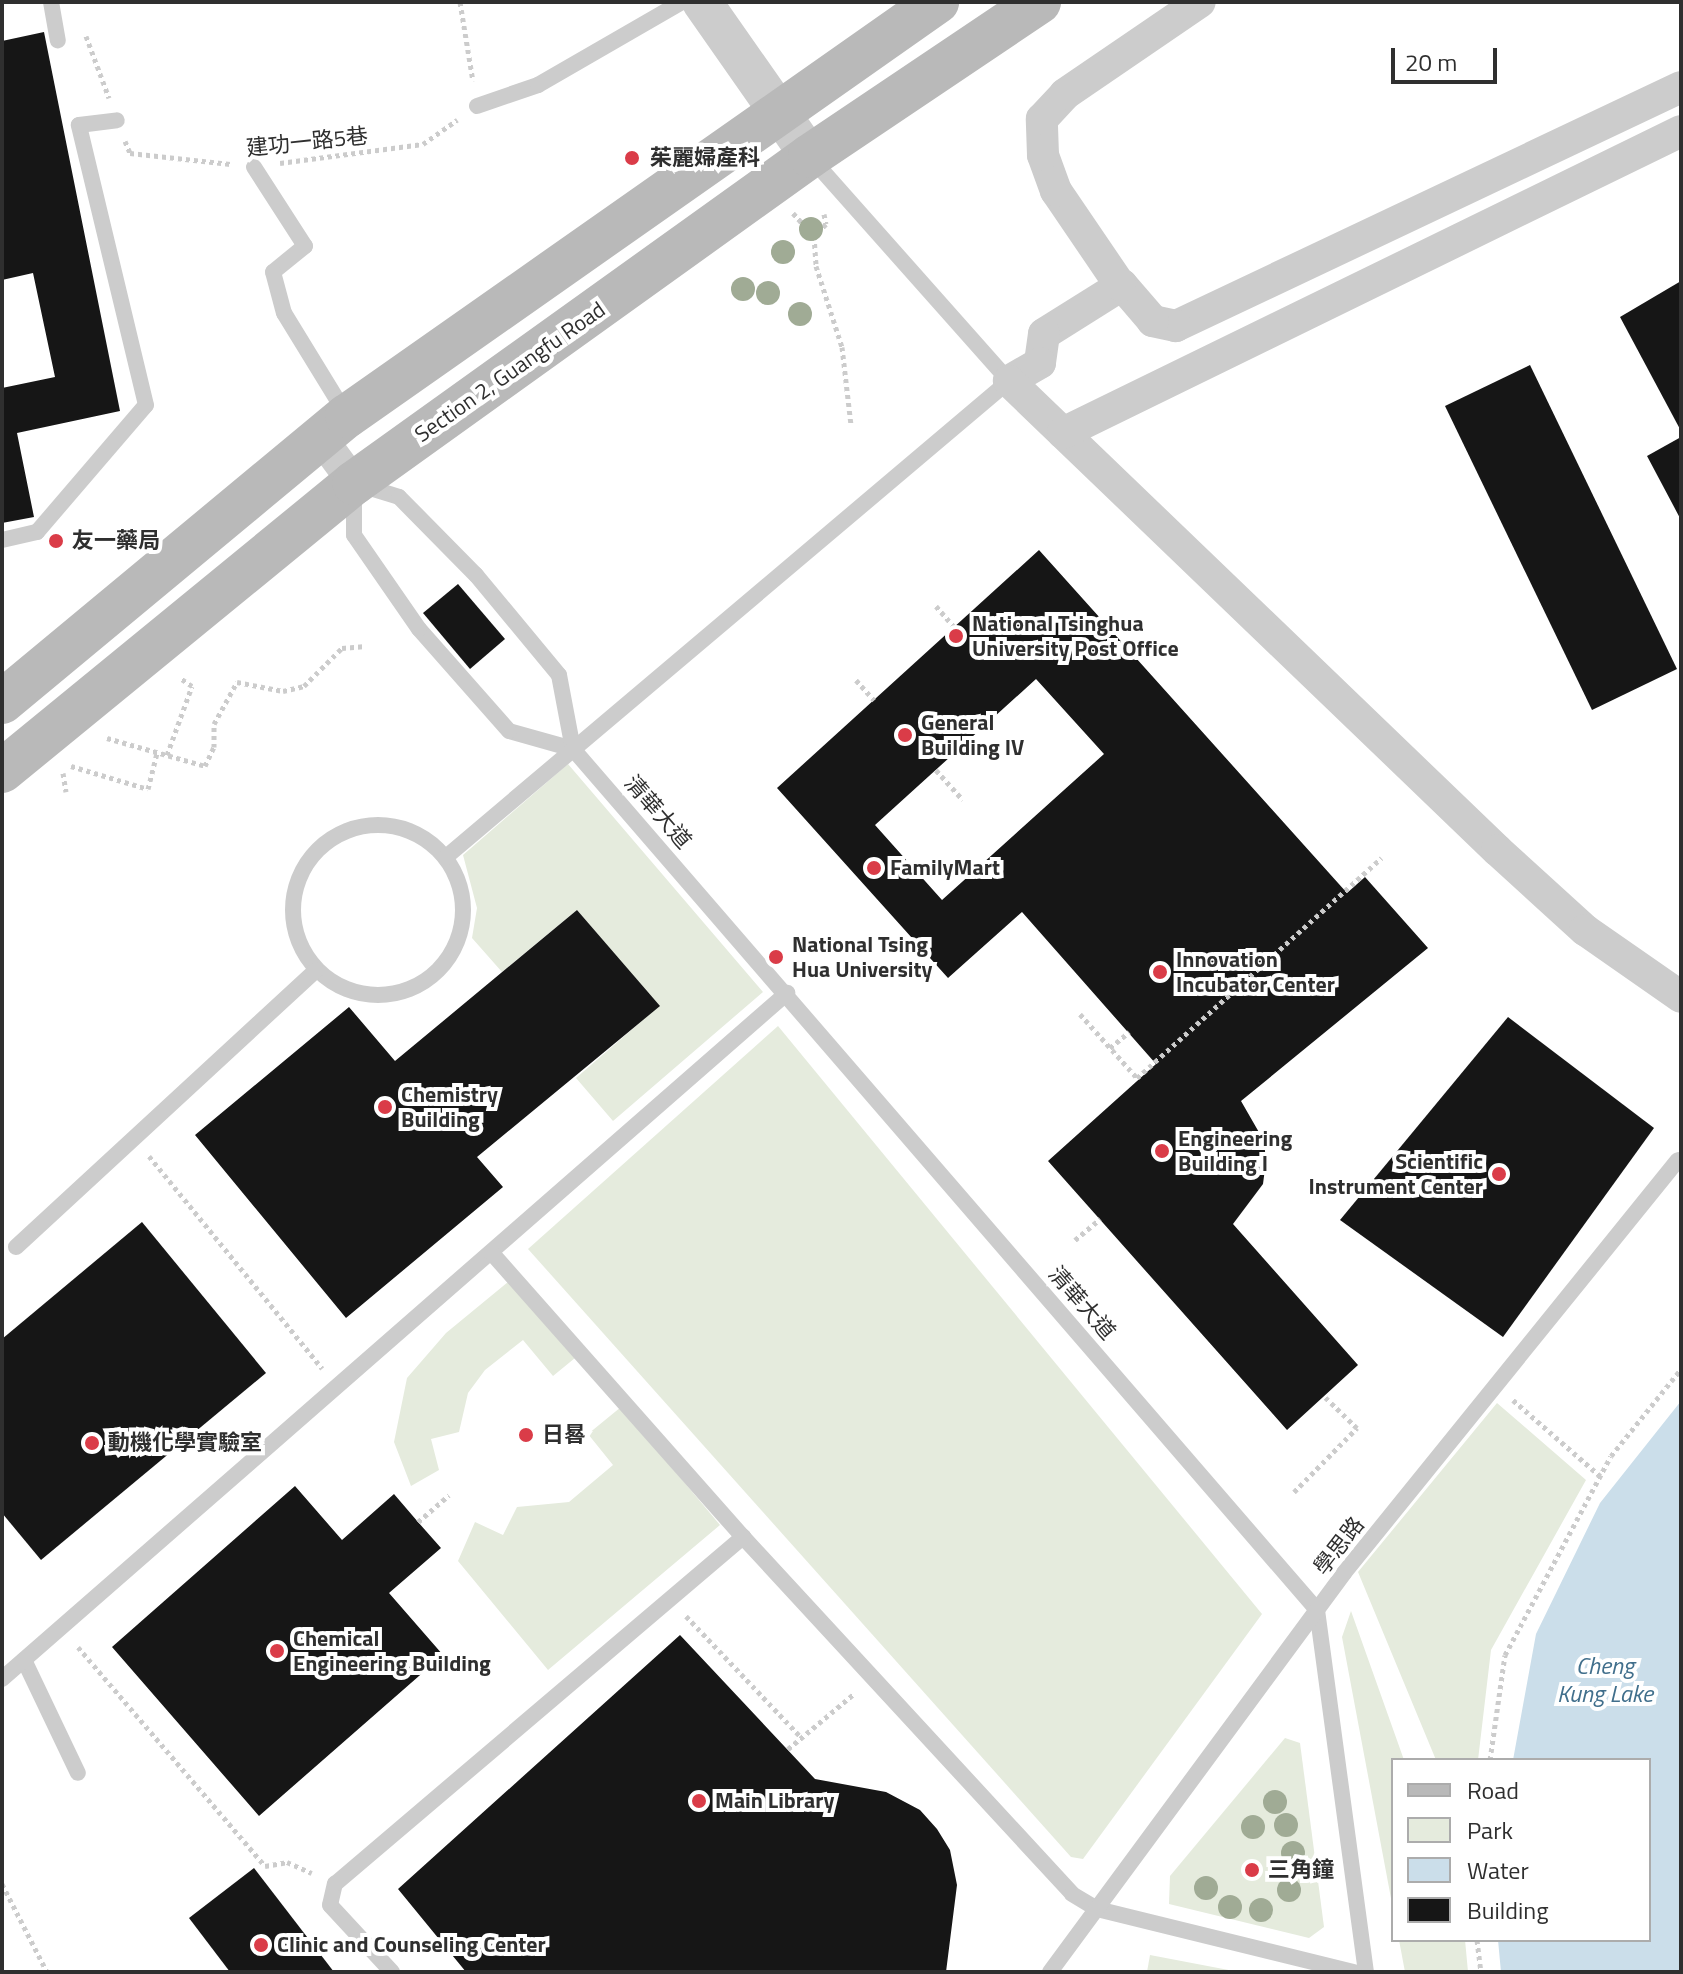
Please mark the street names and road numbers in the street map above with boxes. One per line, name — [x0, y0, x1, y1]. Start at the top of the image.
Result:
street label: 建功一路5巷 — [245, 122, 369, 162]
street label: Section 2, Guangfu Road — [410, 296, 610, 448]
street label: 清華大道 — [619, 770, 697, 854]
street label: 清華大道 — [1043, 1261, 1121, 1345]
street label: 學思路 — [1308, 1512, 1370, 1580]

